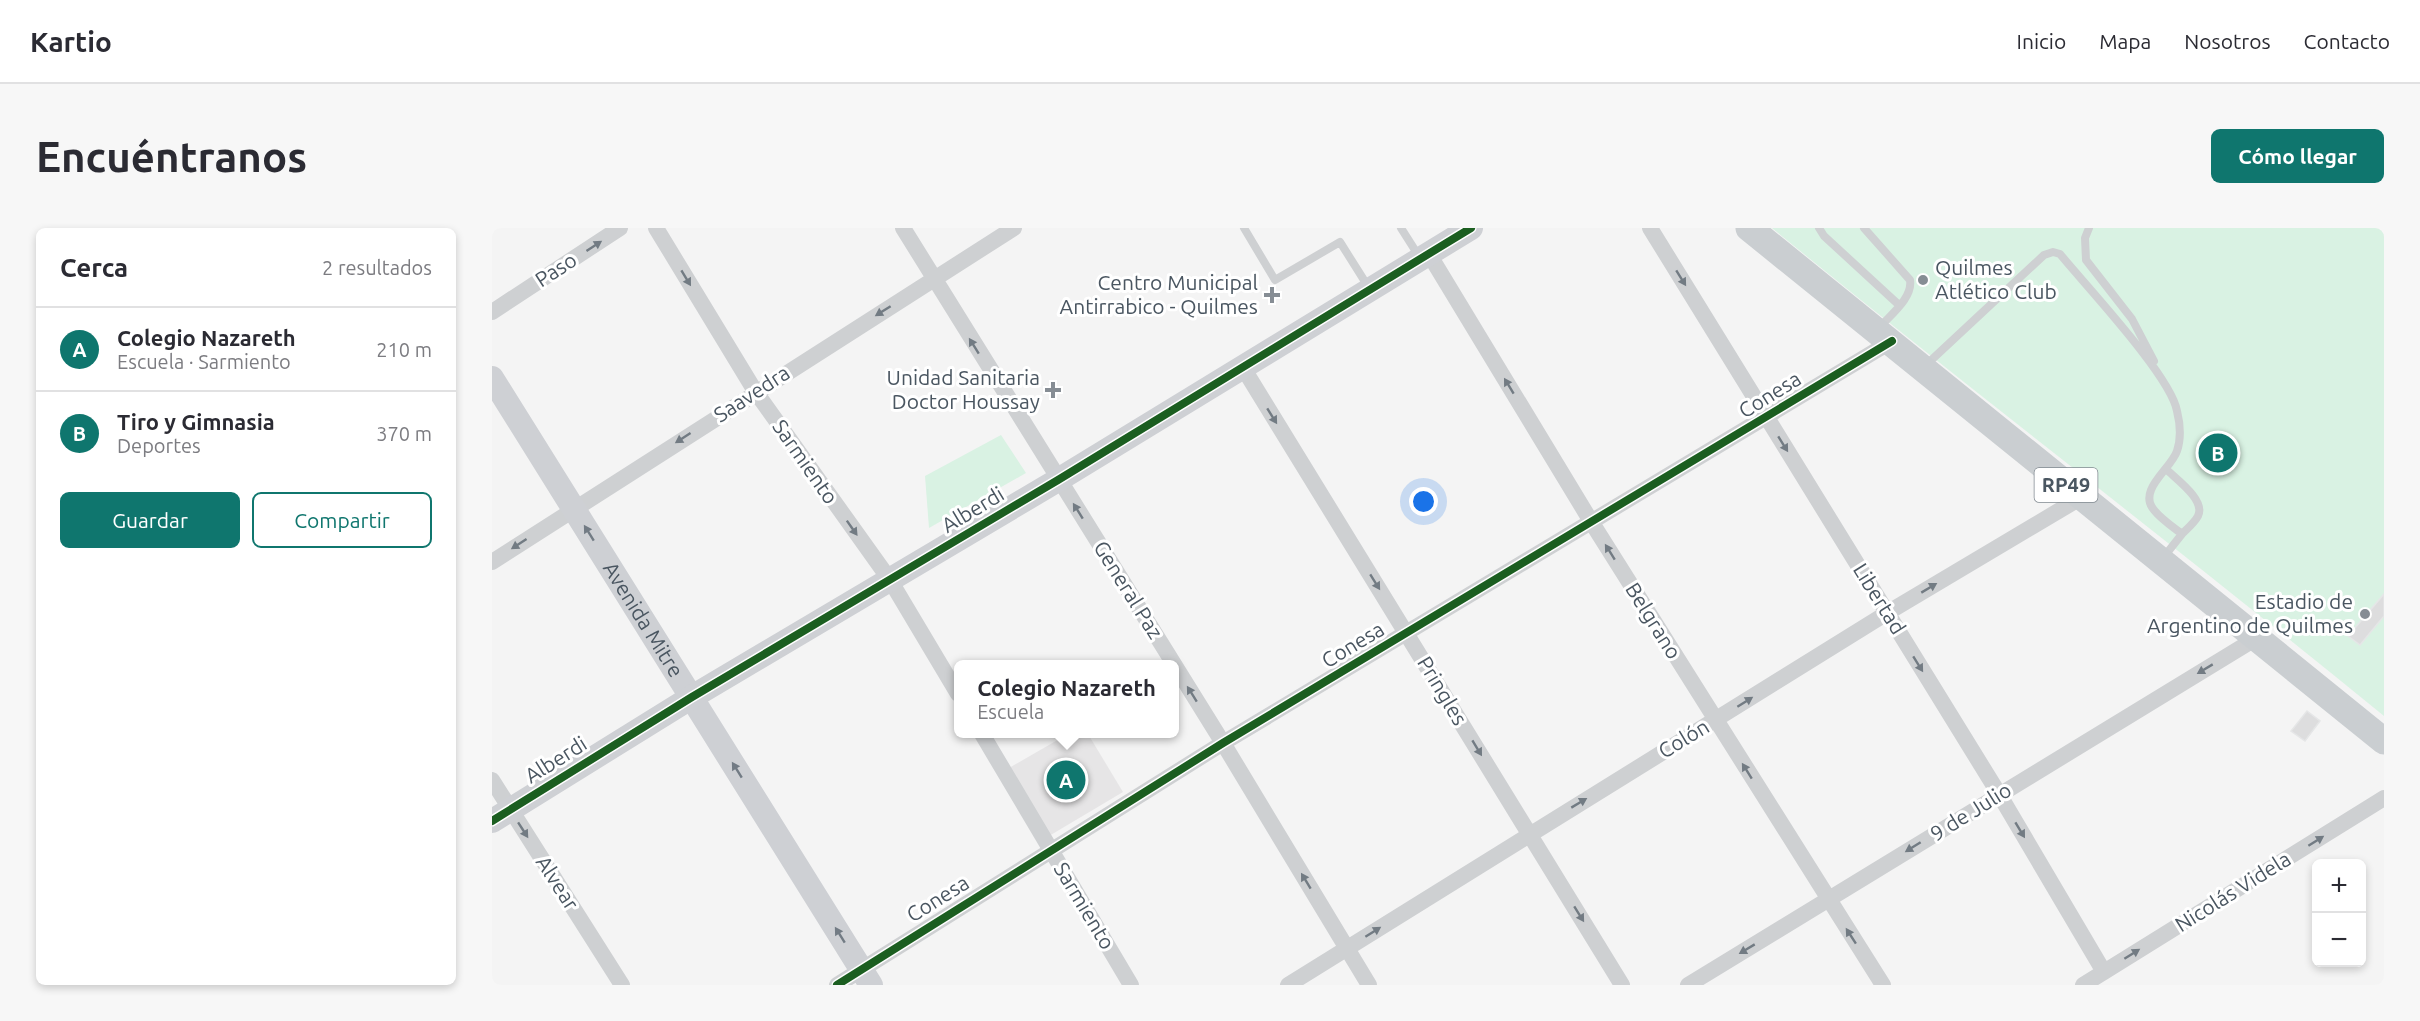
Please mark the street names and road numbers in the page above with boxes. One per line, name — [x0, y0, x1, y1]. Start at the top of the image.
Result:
street label: Paso — [530, 247, 581, 291]
street label: Saavedra — [709, 360, 794, 426]
street label: Conesa — [1734, 366, 1805, 423]
street label: Sarmiento — [768, 415, 843, 508]
road number: RP49 — [2034, 468, 2098, 502]
street label: Alberdi — [937, 481, 1008, 537]
street label: General Paz — [1089, 536, 1168, 643]
street label: Avenida Mitre — [599, 557, 689, 681]
street label: Libertad — [1849, 559, 1911, 638]
street label: Belgrano — [1621, 578, 1687, 663]
street label: Conesa — [1317, 616, 1388, 672]
street label: Pringles — [1413, 652, 1473, 729]
street label: Colón — [1654, 714, 1713, 763]
street label: Alberdi — [520, 731, 591, 787]
street label: 9 de Julio — [1926, 777, 2015, 845]
street label: Nicolás Videla — [2170, 846, 2295, 936]
street label: Alvear — [532, 851, 584, 914]
street label: Sarmiento — [1050, 858, 1120, 953]
street label: Conesa — [902, 870, 973, 927]

